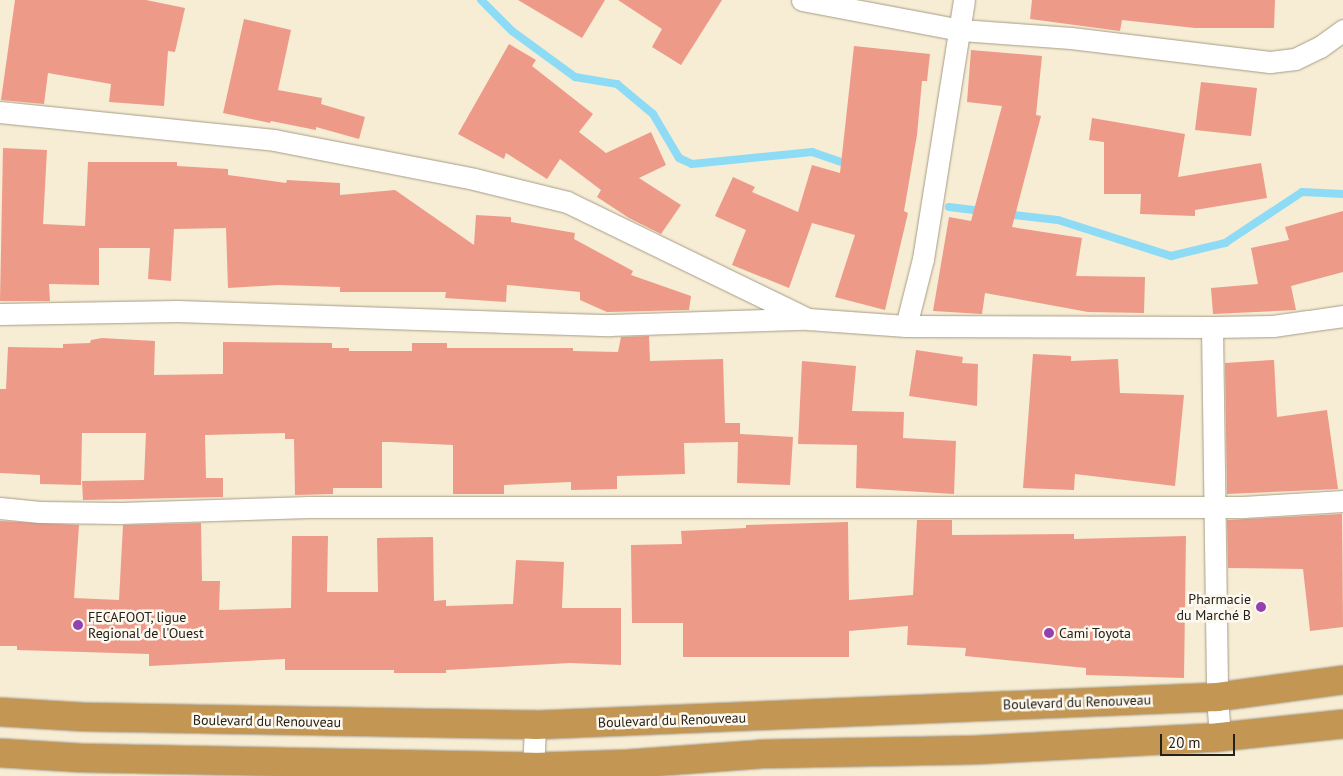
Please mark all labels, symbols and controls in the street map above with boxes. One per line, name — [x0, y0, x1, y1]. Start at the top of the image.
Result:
place label: Pharmacie du Marché B — [1176, 591, 1251, 624]
marker: Pharmacie du Marché B — [1255, 601, 1267, 613]
place label: FECAFOOT, ligue Regional de l'Ouest — [88, 609, 204, 642]
marker: FECAFOOT, ligue Regional de l'Ouest — [72, 619, 84, 631]
place label: Cami Toyota — [1059, 625, 1131, 641]
marker: Cami Toyota — [1043, 627, 1055, 639]
street label: Boulevard du Renouveau — [1003, 691, 1151, 713]
street label: Boulevard du Renouveau — [598, 709, 746, 731]
street label: Boulevard du Renouveau — [193, 711, 341, 731]
scale bar — [1163, 724, 1238, 756]
text: 20 m — [1168, 733, 1201, 752]

